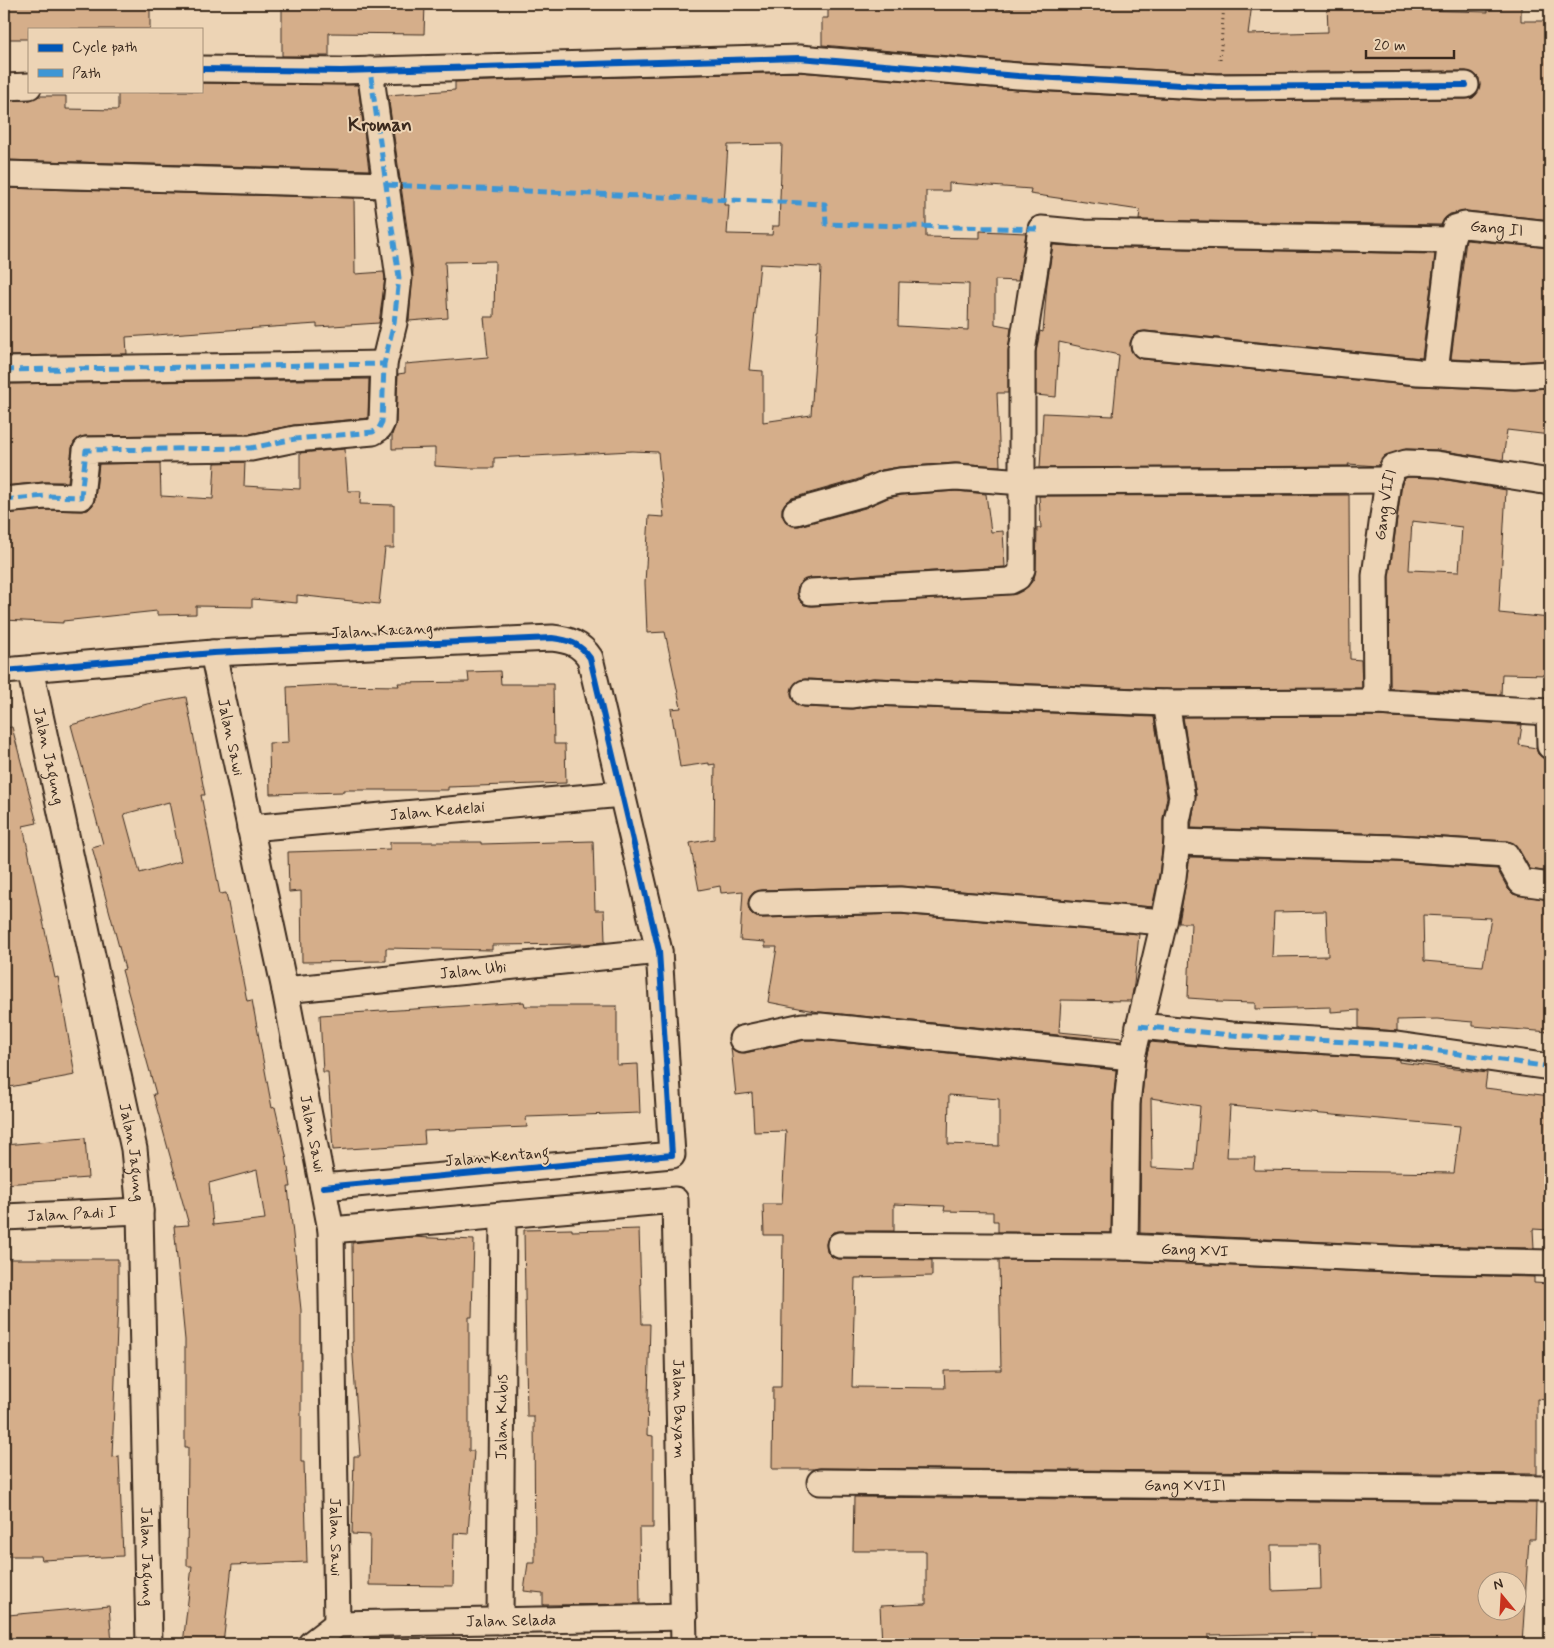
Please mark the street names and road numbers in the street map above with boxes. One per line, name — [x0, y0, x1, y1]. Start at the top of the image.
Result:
street label: Gang II — [1469, 215, 1524, 242]
street label: Gang VIII — [1369, 466, 1402, 542]
street label: Jalan Kacang — [331, 618, 434, 644]
street label: Jalan Sawi — [212, 696, 250, 778]
street label: Jalan Jagung — [28, 705, 70, 807]
street label: Jalan Kedelai — [389, 796, 486, 826]
street label: Jalan Ubi — [438, 956, 508, 984]
street label: Jalan Sawi — [295, 1093, 330, 1175]
street label: Jalan Jagung — [114, 1101, 150, 1202]
street label: Jalan Kentang — [444, 1142, 550, 1173]
street label: Jalan Padi I — [26, 1202, 118, 1226]
street label: Gang XVI — [1161, 1238, 1229, 1262]
street label: Jalan Bayam — [668, 1359, 691, 1459]
street label: Jalan Kubis — [491, 1374, 512, 1460]
street label: Gang XVIII — [1144, 1475, 1226, 1497]
street label: Jalan Sawi — [325, 1498, 347, 1577]
street label: Jalan Jagung — [136, 1507, 159, 1607]
street label: Jalan Selada — [465, 1609, 557, 1632]

